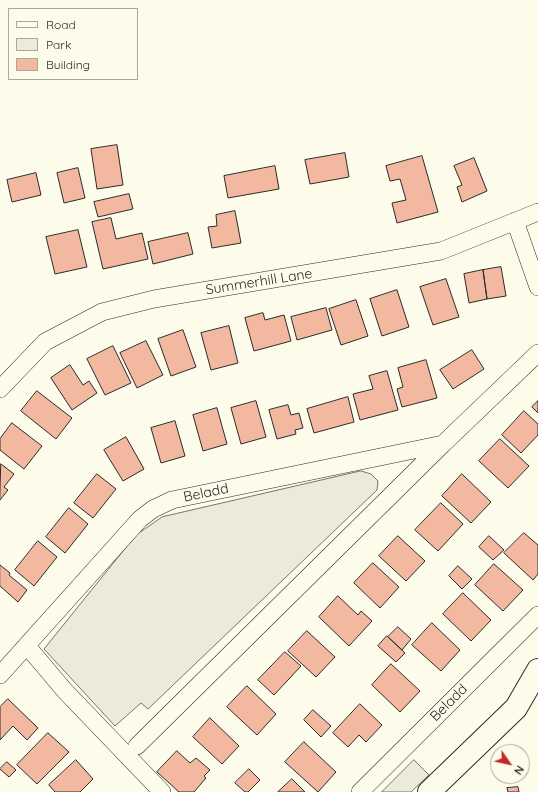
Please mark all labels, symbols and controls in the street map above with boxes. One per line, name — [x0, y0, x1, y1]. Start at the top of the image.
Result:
legend — [8, 8, 138, 80]
text: Road — [46, 17, 76, 32]
text: Park — [46, 37, 71, 52]
text: Building — [46, 57, 90, 72]
street label: Summerhill Lane — [204, 265, 314, 299]
street label: Beladd — [182, 480, 230, 506]
street label: Beladd — [427, 681, 471, 725]
north arrow — [490, 744, 530, 784]
text: N — [511, 763, 527, 777]

